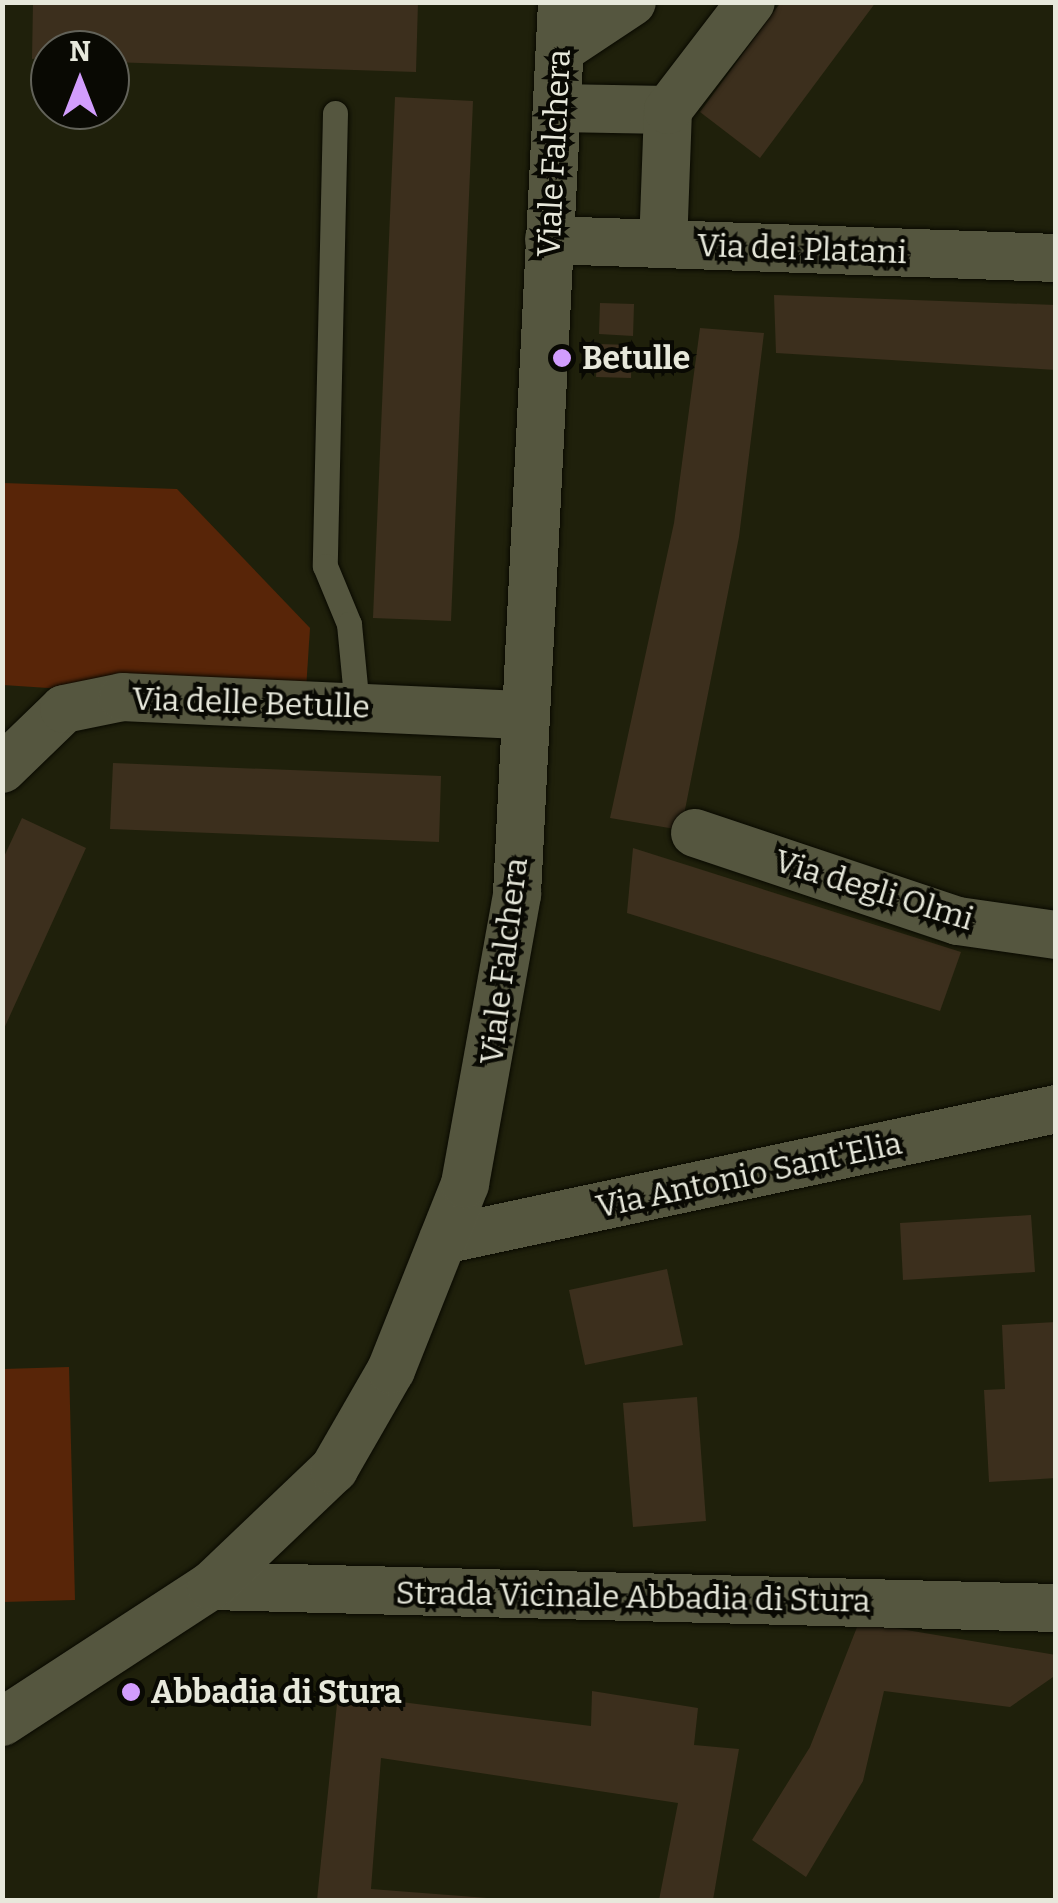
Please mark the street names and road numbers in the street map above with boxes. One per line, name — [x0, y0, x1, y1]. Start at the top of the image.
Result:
street label: Viale Falchera — [529, 48, 579, 258]
street label: Via dei Platani — [697, 226, 907, 272]
street label: Via delle Betulle — [132, 680, 370, 726]
street label: Via degli Olmi — [770, 842, 978, 938]
street label: Viale Falchera — [472, 855, 536, 1067]
street label: Via Antonio Sant'Elia — [593, 1124, 905, 1226]
street label: Strada Vicinale Abbadia di Stura — [395, 1574, 871, 1620]

